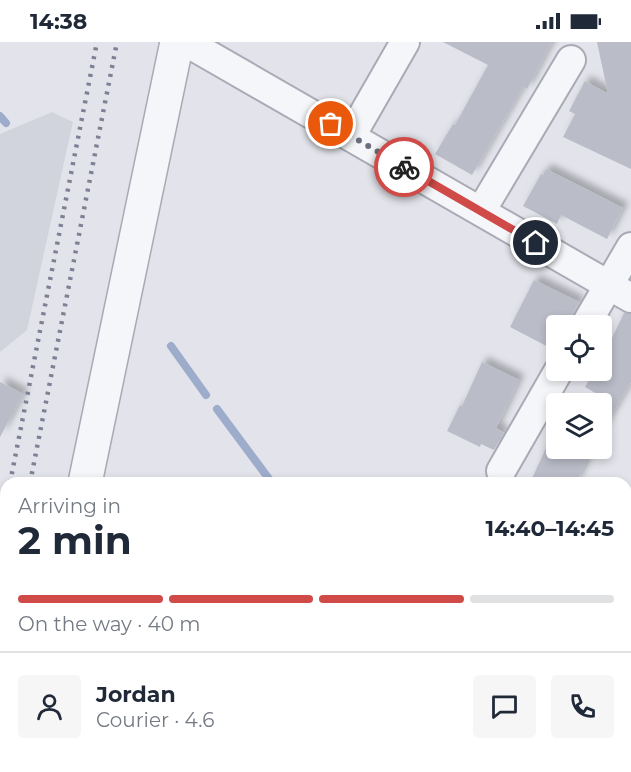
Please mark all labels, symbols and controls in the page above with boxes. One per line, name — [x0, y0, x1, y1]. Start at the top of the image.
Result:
text: 14:38 — [30, 8, 87, 35]
pin — [305, 98, 356, 149]
icon: bag — [314, 107, 347, 140]
courier — [374, 137, 434, 197]
icon: bike — [388, 151, 421, 184]
pin — [510, 217, 561, 268]
icon: home — [519, 226, 552, 259]
map controls — [546, 315, 612, 459]
button: locate — [546, 315, 612, 381]
button: layers — [546, 393, 612, 459]
text: Arriving in — [18, 494, 121, 518]
text: 14:40–14:45 — [486, 515, 614, 542]
text: 2 min — [18, 516, 132, 564]
text: On the way · 40 m — [18, 612, 200, 636]
button: person — [18, 675, 81, 738]
button: chat — [473, 675, 536, 738]
button: phone — [551, 675, 614, 738]
text: Jordan — [96, 681, 176, 708]
text: Courier · 4.6 — [96, 708, 214, 732]

